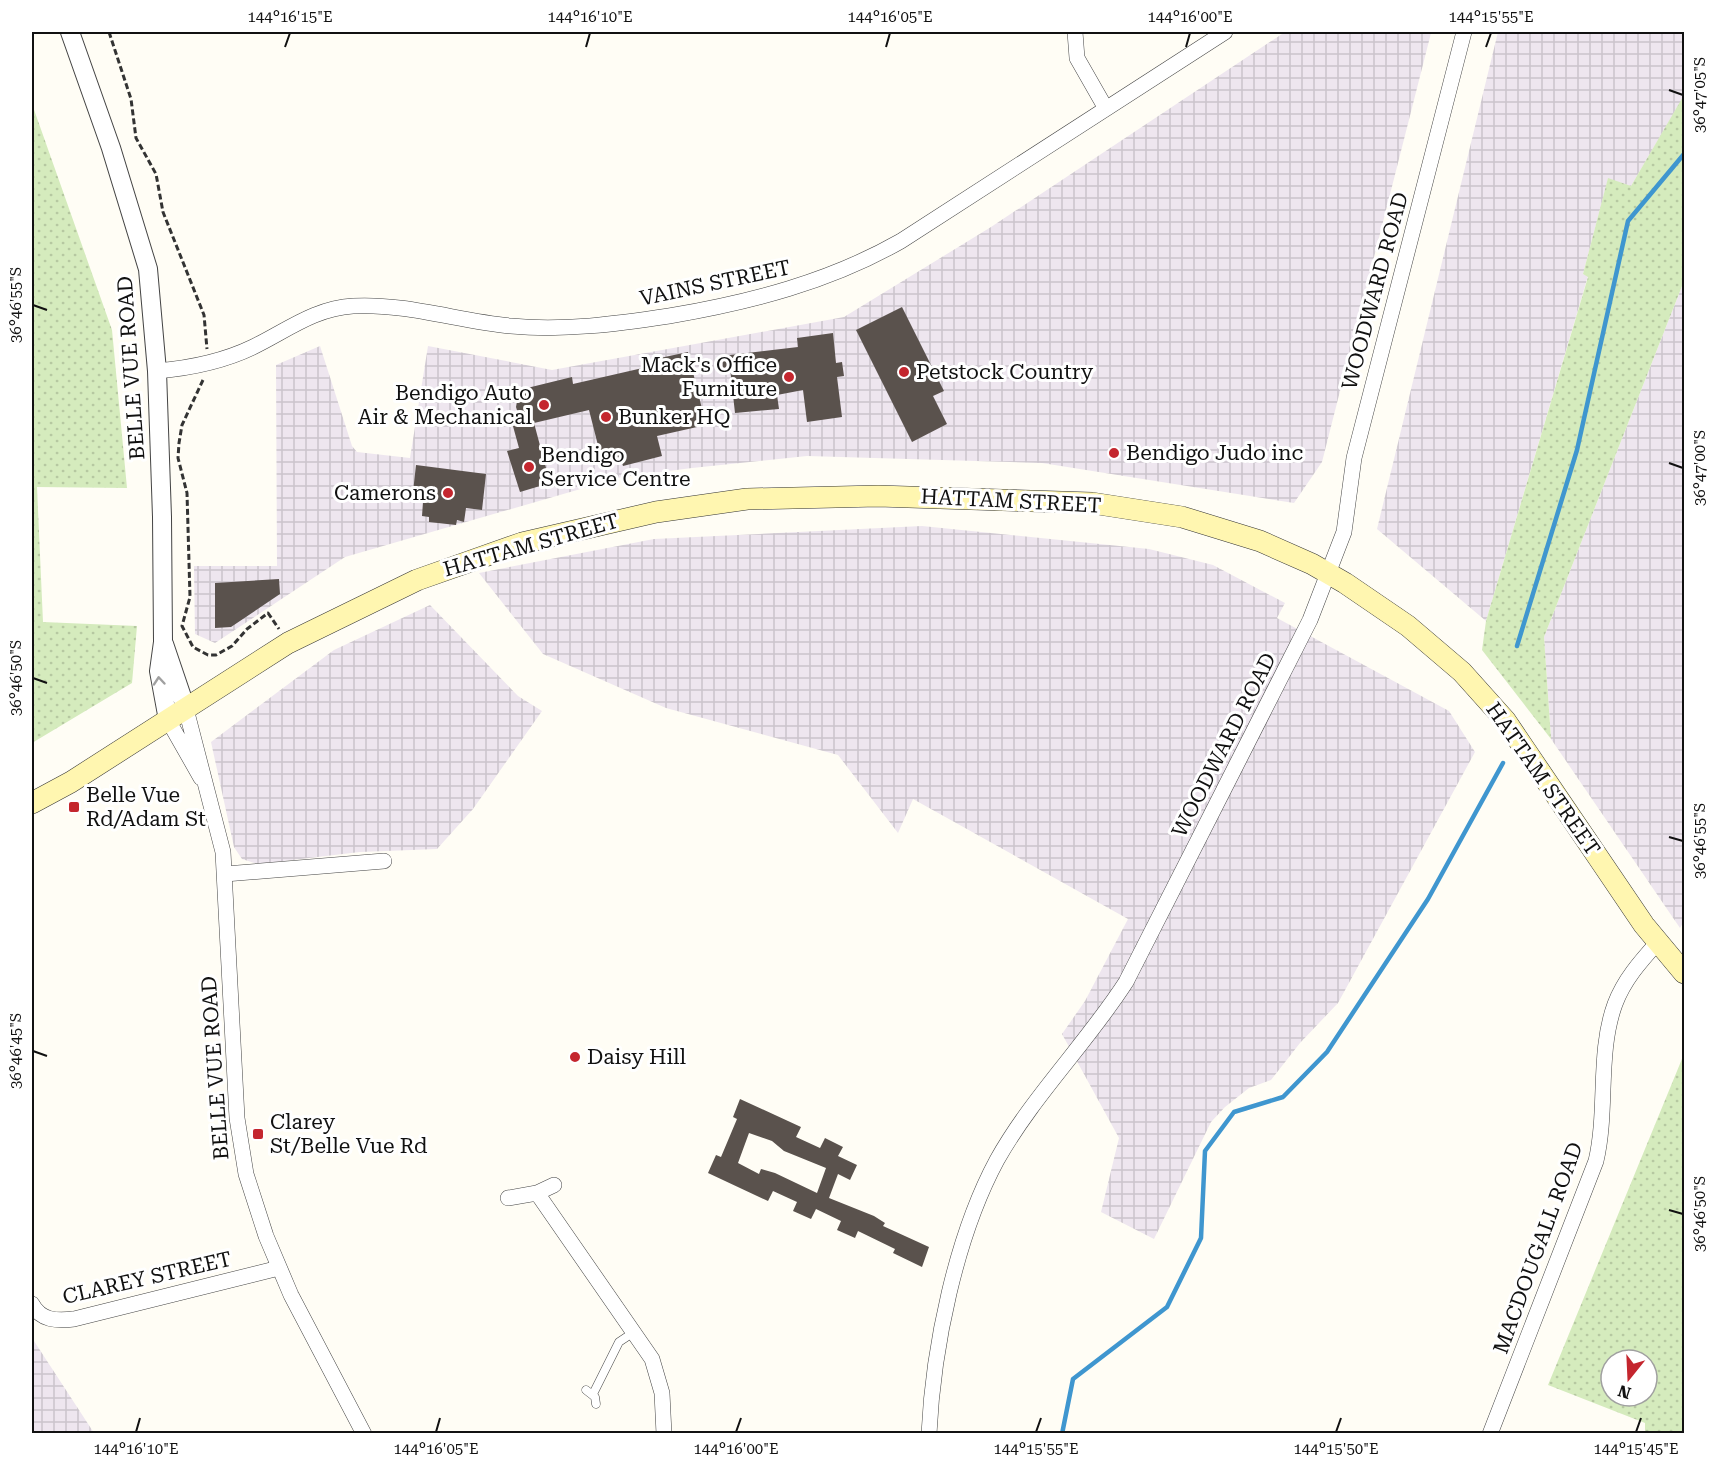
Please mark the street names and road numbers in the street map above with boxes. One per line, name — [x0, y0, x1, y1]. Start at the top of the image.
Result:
street label: WOODWARD ROAD — [1337, 190, 1413, 392]
street label: VAINS STREET — [638, 255, 792, 311]
street label: BELLE VUE ROAD — [113, 275, 149, 461]
street label: HATTAM STREET — [920, 484, 1102, 518]
street label: HATTAM STREET — [441, 508, 621, 582]
street label: WOODWARD ROAD — [1167, 649, 1281, 841]
street label: HATTAM STREET — [1481, 698, 1605, 860]
street label: BELLE VUE ROAD — [197, 975, 233, 1161]
street label: MACDOUGALL ROAD — [1489, 1139, 1587, 1357]
street label: CLAREY STREET — [60, 1247, 234, 1309]

